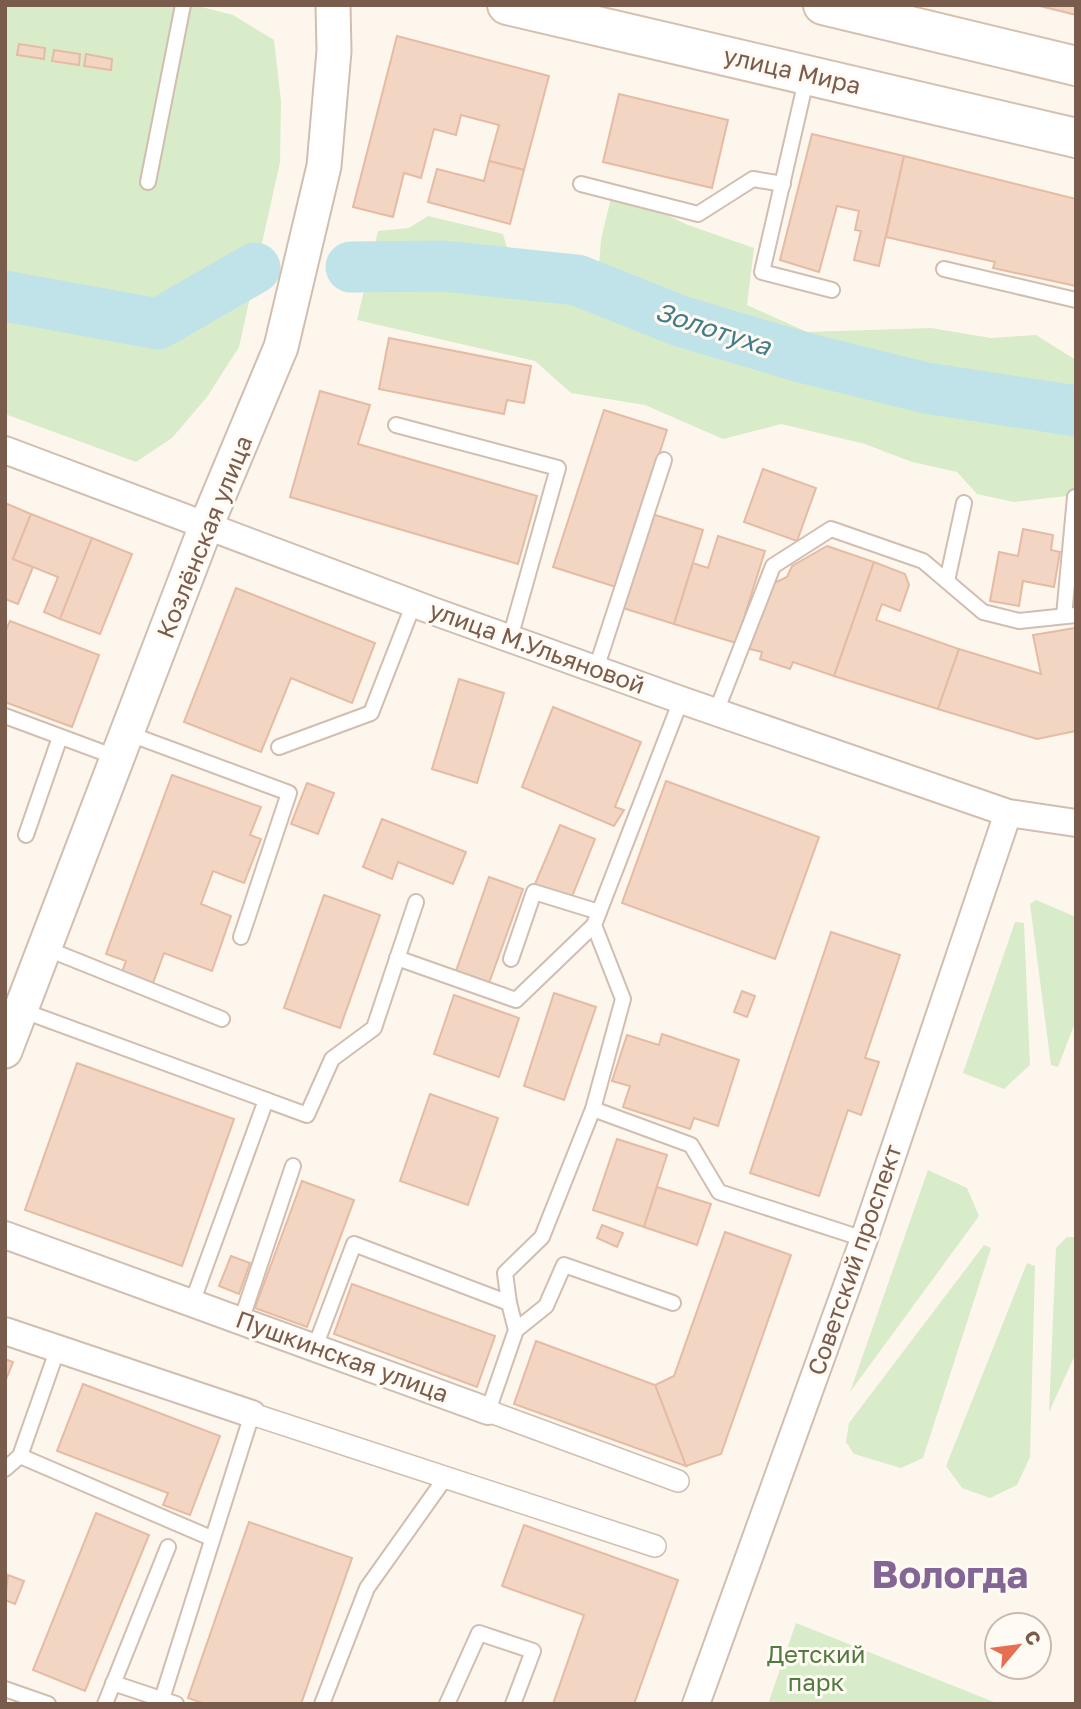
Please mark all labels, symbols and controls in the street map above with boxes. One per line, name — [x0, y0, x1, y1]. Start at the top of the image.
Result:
street label: улица Мира — [721, 40, 864, 99]
water label: Золотуха — [652, 295, 776, 362]
street label: Козлёнская улица — [150, 431, 258, 642]
street label: улица М.Ульяновой — [426, 594, 649, 699]
street label: Советский проспект — [800, 1140, 907, 1379]
street label: Пушкинская улица — [232, 1304, 453, 1408]
district label: Вологда — [872, 1551, 1028, 1596]
north arrow — [983, 1611, 1053, 1681]
text: С — [1020, 1626, 1047, 1649]
park label: Детский парк — [767, 1639, 865, 1696]

